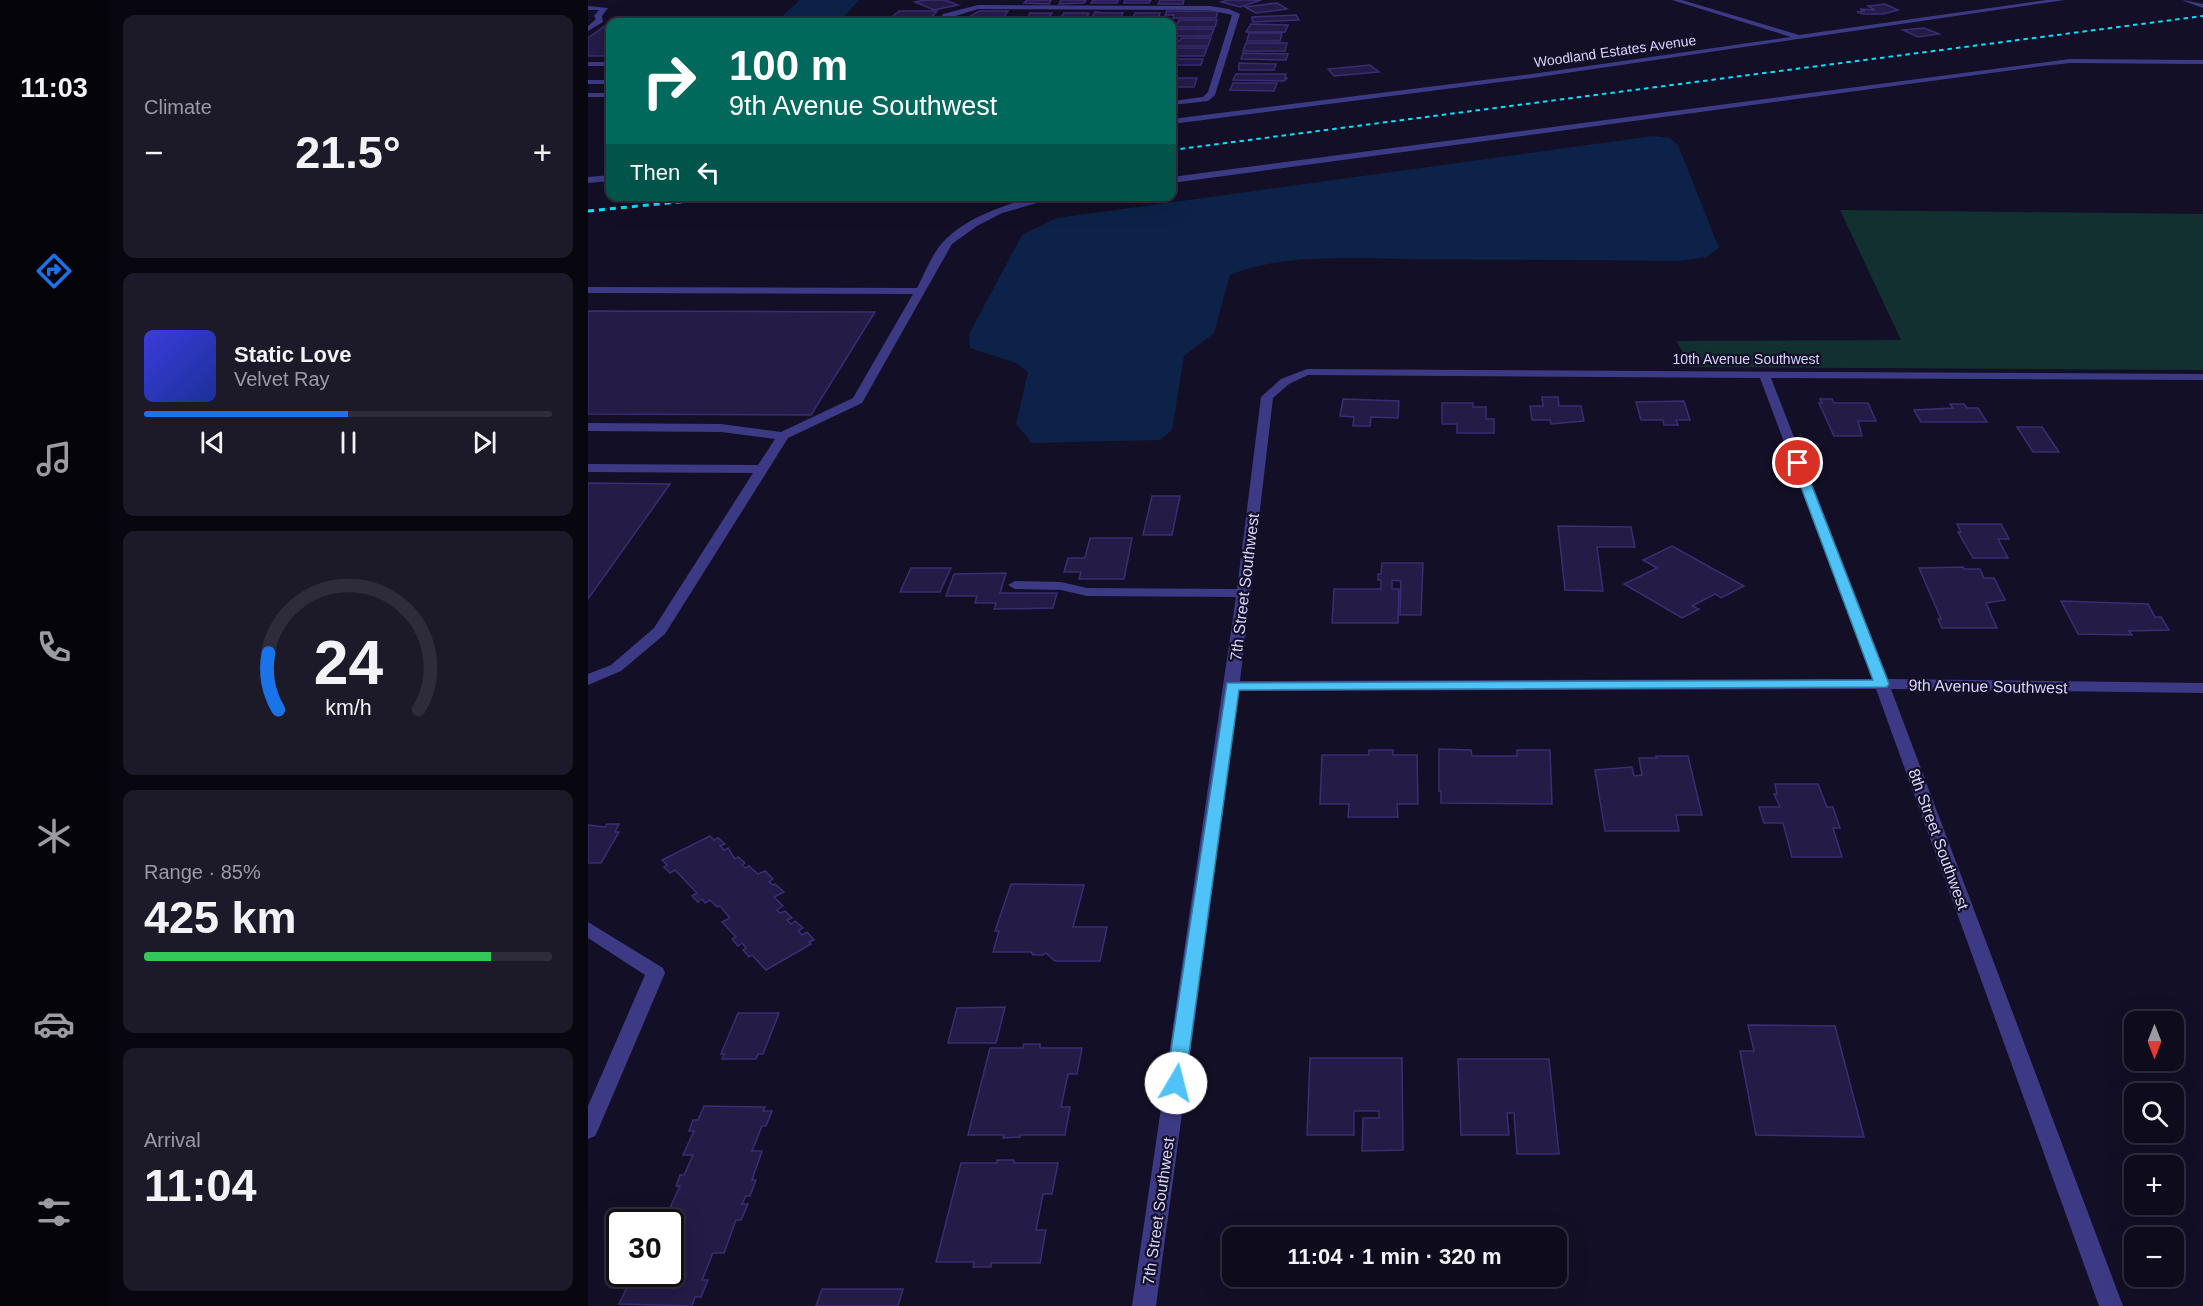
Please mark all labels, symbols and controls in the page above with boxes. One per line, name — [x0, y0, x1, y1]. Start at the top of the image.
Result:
street label: Woodland Estates Avenue — [1533, 32, 1697, 70]
icon: right — [630, 42, 708, 120]
text: 100 m — [729, 42, 848, 89]
text: 11:03 — [20, 73, 88, 103]
text: 9th Avenue Southwest — [729, 91, 997, 121]
text: Climate — [144, 96, 212, 118]
text: 21.5° — [295, 127, 401, 178]
text: − — [144, 134, 163, 171]
text: + — [533, 134, 552, 171]
icon: left — [692, 156, 725, 189]
text: Then — [630, 160, 680, 185]
icon: directions — [33, 250, 75, 292]
text: Static Love — [234, 342, 351, 367]
street label: 10th Avenue Southwest — [1673, 351, 1820, 367]
text: Velvet Ray — [234, 368, 330, 390]
icon: previous — [196, 426, 229, 459]
icon: pause — [332, 426, 365, 459]
icon: next — [468, 426, 501, 459]
pin — [1772, 437, 1823, 488]
icon: music — [33, 438, 75, 480]
icon: arrive — [1781, 446, 1814, 479]
street label: 7th Street Southwest — [1227, 512, 1262, 662]
icon: phone — [33, 626, 75, 668]
text: 24 — [313, 628, 383, 697]
street label: 9th Avenue Southwest — [1908, 677, 2068, 696]
text: km/h — [325, 696, 371, 720]
street label: 8th Street Southwest — [1905, 766, 1972, 912]
icon: climate — [33, 815, 75, 857]
text: Range · 85% — [144, 861, 261, 883]
text: 425 km — [144, 892, 297, 943]
icon: car — [33, 1003, 75, 1045]
north arrow — [2124, 1011, 2184, 1071]
map controls — [2124, 1011, 2184, 1287]
position arrow — [1144, 1051, 1208, 1115]
button: search — [2124, 1083, 2184, 1143]
text: Arrival — [144, 1129, 201, 1151]
street label: 7th Street Southwest — [1140, 1136, 1177, 1286]
button: + — [2124, 1155, 2184, 1215]
text: 11:04 — [144, 1160, 257, 1211]
icon: filters — [33, 1191, 75, 1233]
speed limit sign: 30 — [606, 1209, 684, 1287]
button: − — [2124, 1227, 2184, 1287]
text: 11:04 · 1 min · 320 m — [1288, 1244, 1502, 1269]

